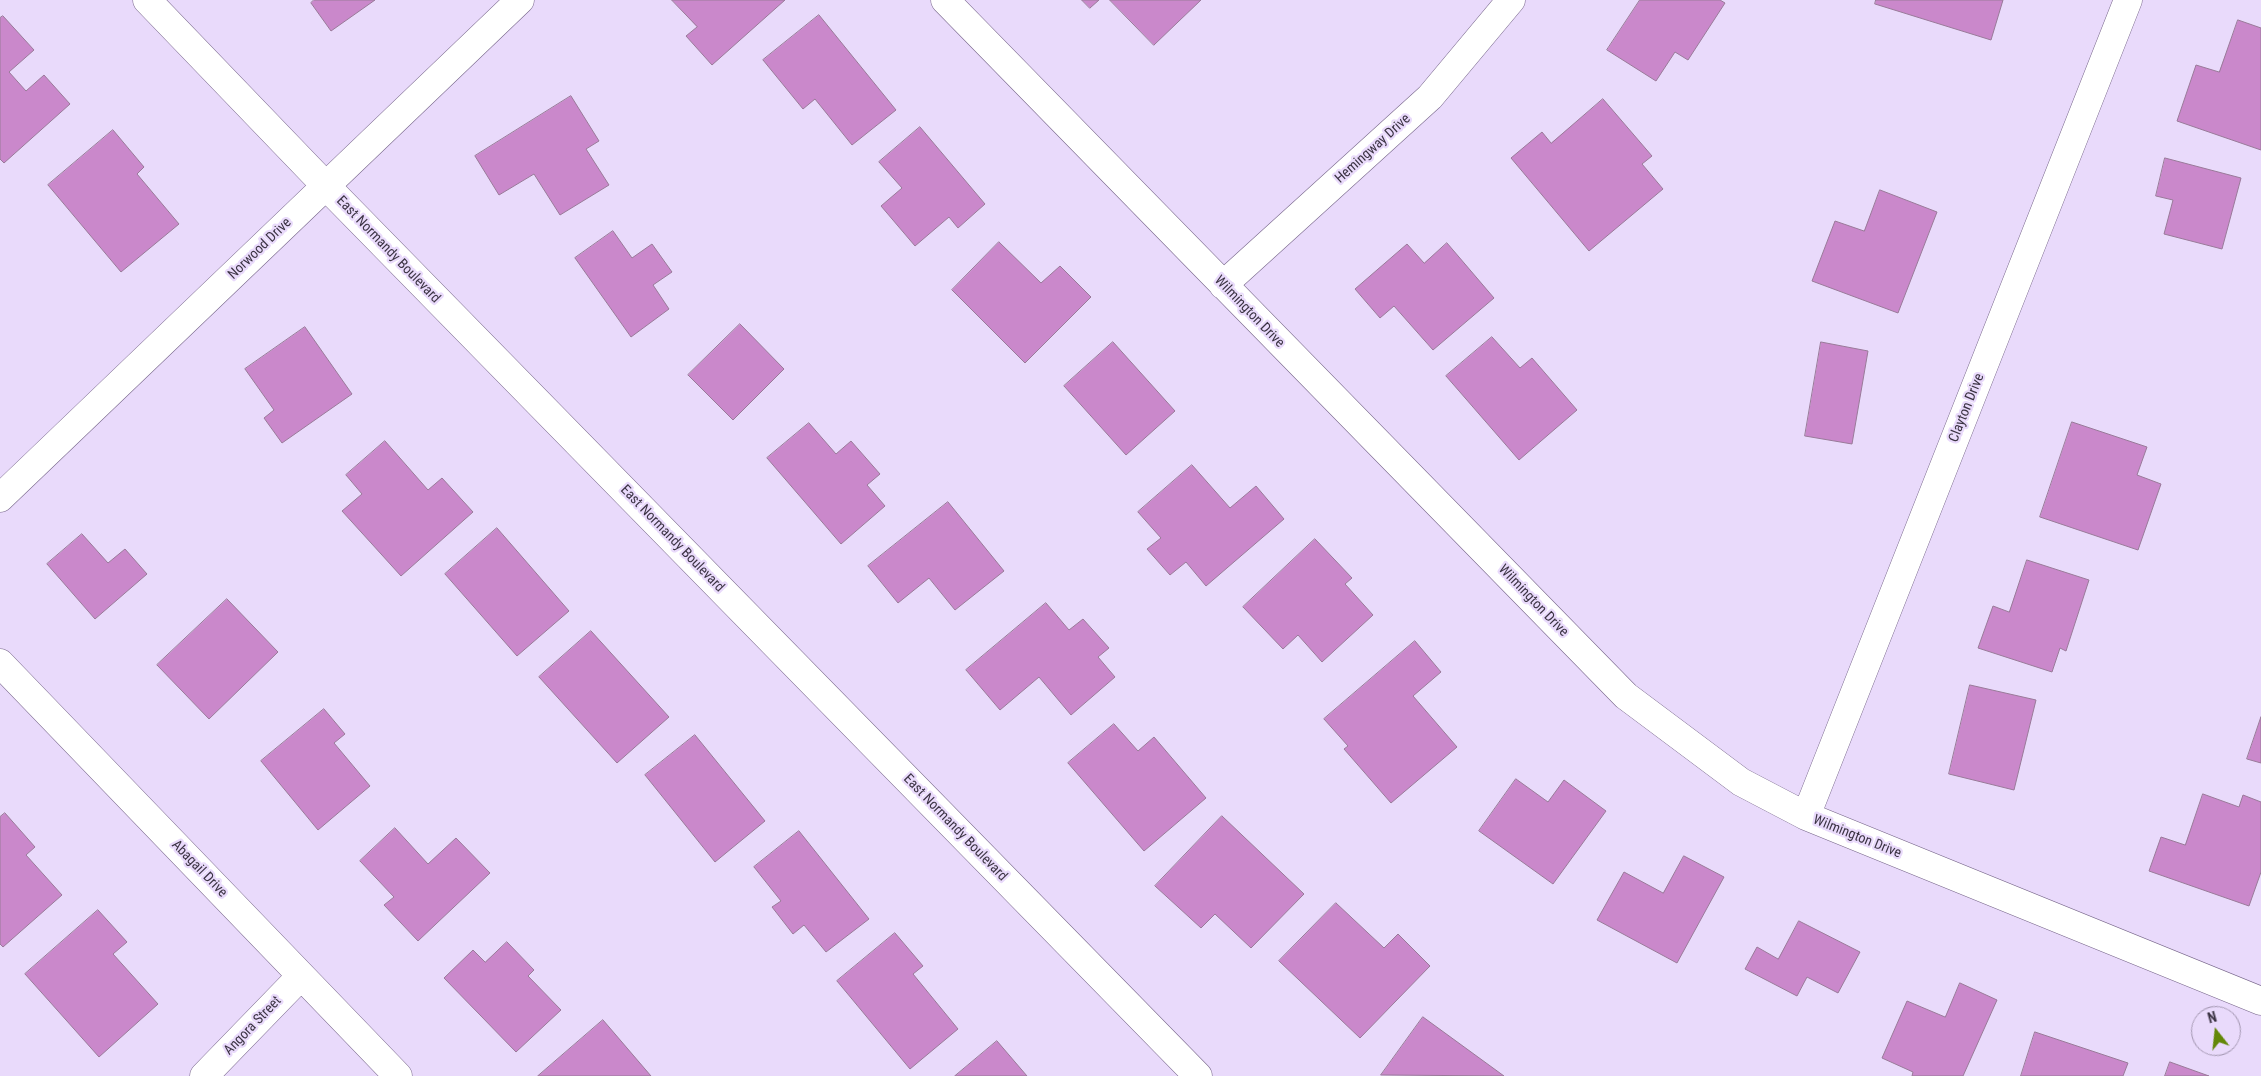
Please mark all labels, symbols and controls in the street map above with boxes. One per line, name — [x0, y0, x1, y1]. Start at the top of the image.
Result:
street label: Hemingway Drive — [1332, 111, 1414, 187]
street label: East Normandy Boulevard — [333, 193, 443, 307]
street label: Norwood Drive — [225, 215, 295, 283]
street label: Wilmington Drive — [1210, 273, 1288, 351]
street label: Clayton Drive — [1946, 371, 1988, 445]
street label: East Normandy Boulevard — [617, 482, 727, 596]
street label: Wilmington Drive — [1494, 562, 1572, 640]
street label: East Normandy Boulevard — [900, 771, 1010, 885]
street label: Wilmington Drive — [1811, 812, 1903, 862]
street label: Abagail Drive — [168, 837, 230, 901]
street label: Angora Street — [221, 993, 285, 1059]
north arrow — [2191, 1006, 2241, 1056]
text: N — [2206, 1009, 2218, 1026]

